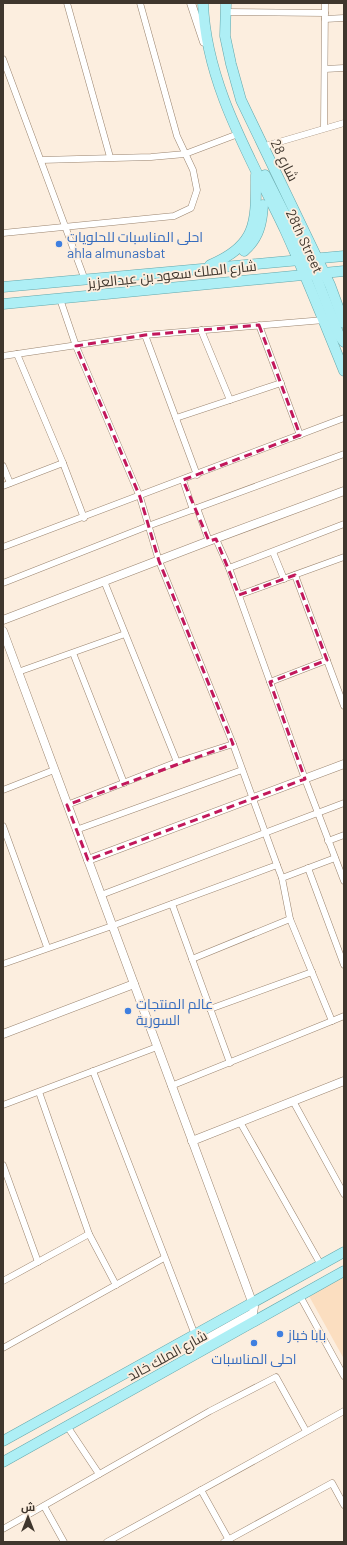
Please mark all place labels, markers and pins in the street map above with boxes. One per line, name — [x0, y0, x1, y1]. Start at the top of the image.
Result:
place label: احلى المناسبات للحلويات ahla almunasbat — [67, 228, 203, 261]
marker: احلى المناسبات للحلويات ahla almunasbat — [54, 239, 64, 249]
place label: عالم المنتجات السورية — [136, 995, 213, 1028]
marker: عالم المنتجات السورية — [123, 1006, 133, 1016]
place label: بابا خباز — [287, 1326, 326, 1343]
marker: بابا خباز — [275, 1329, 285, 1339]
marker: احلى المناسبات — [249, 1338, 259, 1348]
place label: احلى المناسبات — [211, 1350, 297, 1367]

